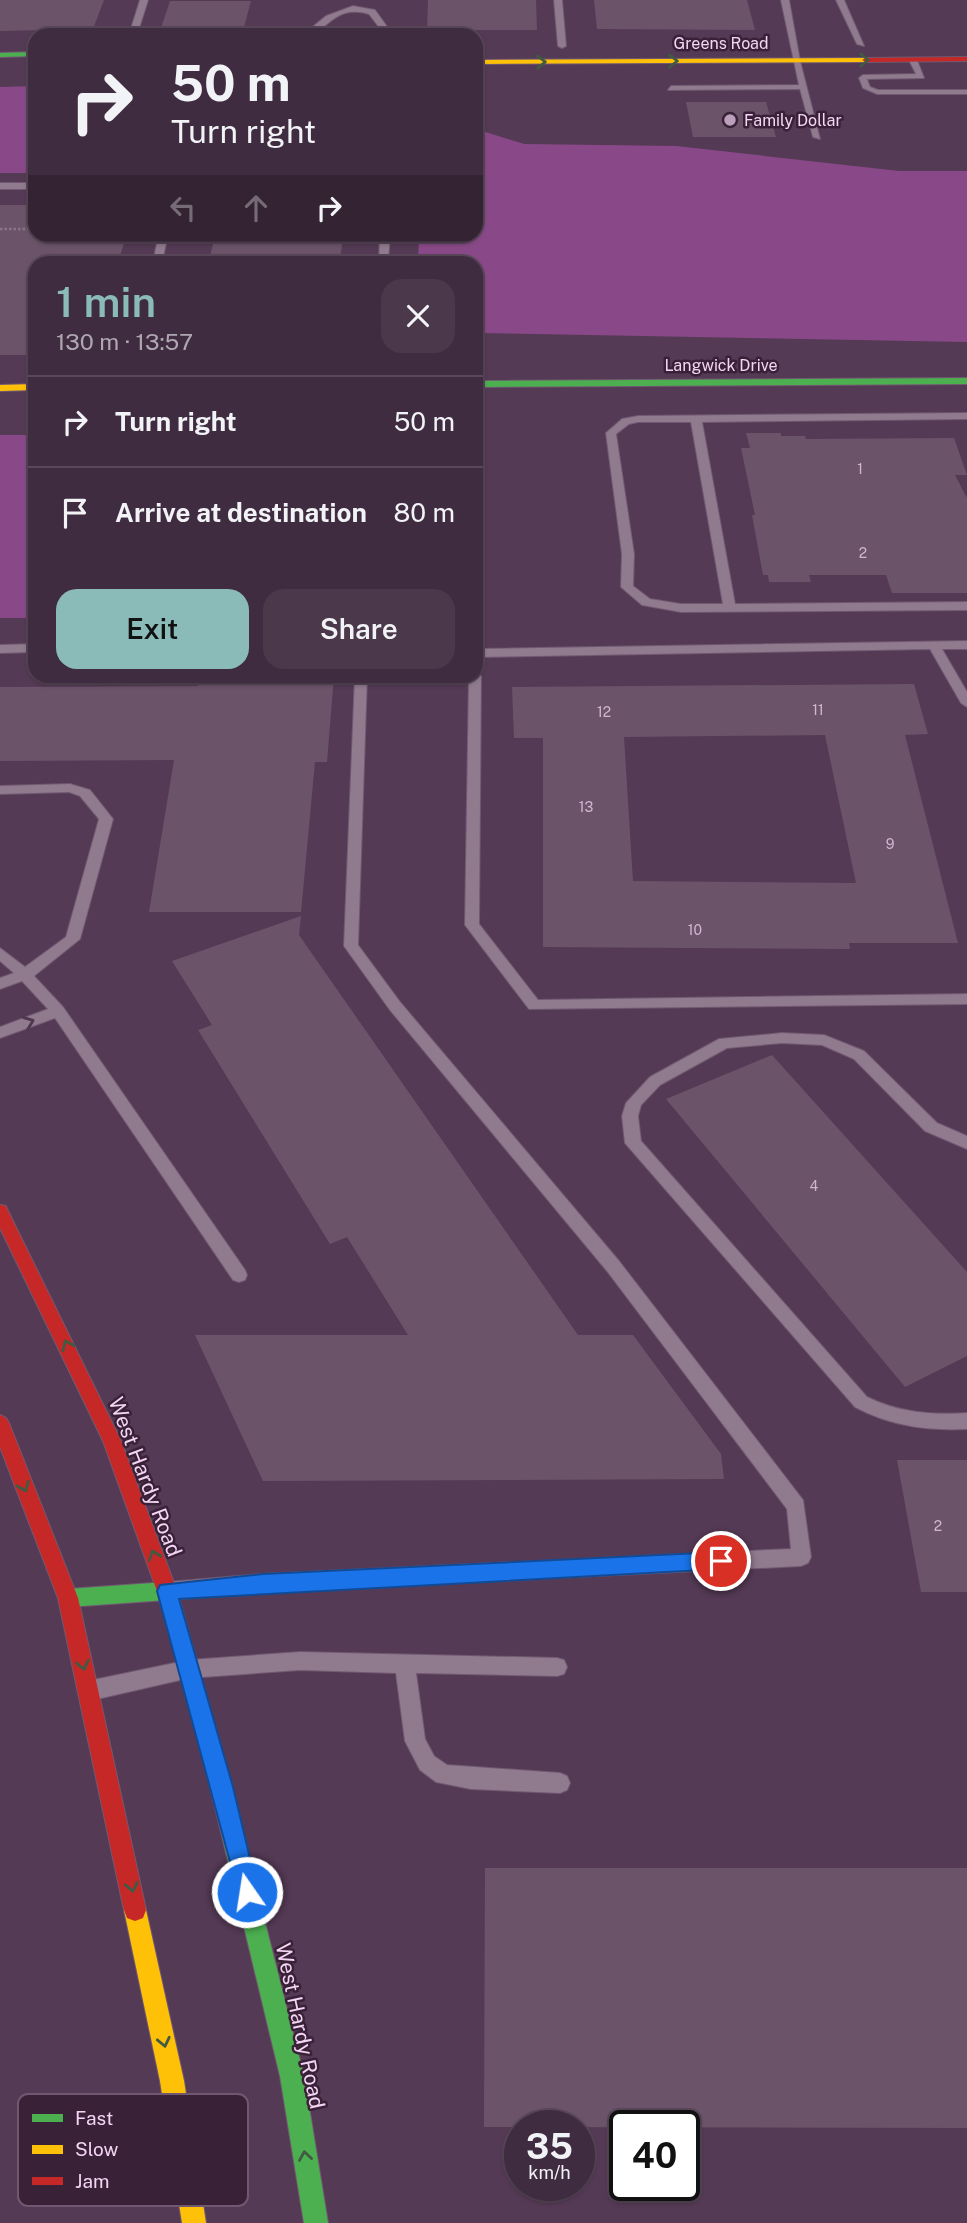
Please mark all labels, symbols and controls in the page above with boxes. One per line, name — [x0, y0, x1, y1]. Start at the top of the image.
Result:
street label: Greens Road — [674, 34, 768, 53]
one-way arrow — [859, 52, 870, 68]
one-way arrow — [669, 53, 679, 69]
text: 50 m — [171, 54, 291, 112]
one-way arrow — [535, 54, 546, 69]
icon: right — [56, 56, 147, 147]
place label: Family Dollar — [744, 111, 842, 130]
marker: Family Dollar — [722, 112, 738, 128]
text: Turn right — [171, 113, 316, 150]
icon: left — [164, 189, 202, 227]
icon: ahead — [237, 189, 275, 227]
icon: right — [310, 189, 348, 227]
text: 1 min — [56, 277, 156, 326]
button: close — [381, 279, 455, 353]
text: 130 m · 13:57 — [56, 328, 193, 355]
street label: Langwick Drive — [664, 356, 778, 375]
icon: right — [56, 403, 94, 441]
text: Turn right — [115, 406, 237, 437]
text: 50 m — [394, 406, 455, 437]
house number: 1 — [857, 461, 863, 477]
icon: arrive — [56, 494, 94, 532]
text: Arrive at destination — [115, 497, 367, 528]
text: 80 m — [394, 497, 455, 528]
house number: 2 — [859, 545, 867, 561]
button: Exit — [56, 589, 249, 669]
button: Share — [263, 589, 455, 669]
house number: 11 — [812, 702, 824, 718]
house number: 12 — [597, 704, 611, 720]
house number: 13 — [579, 799, 593, 815]
house number: 9 — [886, 836, 895, 852]
house number: 10 — [688, 922, 702, 938]
one-way arrow — [23, 1017, 35, 1031]
house number: 4 — [810, 1178, 819, 1194]
one-way arrow — [61, 1340, 75, 1352]
street label: West Hardy Road — [104, 1394, 187, 1560]
one-way arrow — [15, 1480, 29, 1492]
house number: 2 — [934, 1518, 942, 1534]
pin — [691, 1531, 751, 1591]
icon: arrive — [702, 1542, 740, 1580]
one-way arrow — [148, 1550, 162, 1562]
one-way arrow — [74, 1659, 89, 1671]
position arrow — [210, 1855, 284, 1929]
one-way arrow — [123, 1881, 138, 1893]
street label: West Hardy Road — [271, 1941, 330, 2111]
one-way arrow — [156, 2036, 171, 2048]
legend — [18, 2094, 248, 2206]
text: Fast — [75, 2107, 113, 2129]
speed limit sign: 40 — [609, 2110, 700, 2201]
text: 35 — [526, 2126, 573, 2167]
text: Slow — [75, 2138, 119, 2160]
one-way arrow — [298, 2150, 313, 2162]
text: km/h — [528, 2162, 571, 2183]
text: Jam — [75, 2170, 109, 2192]

